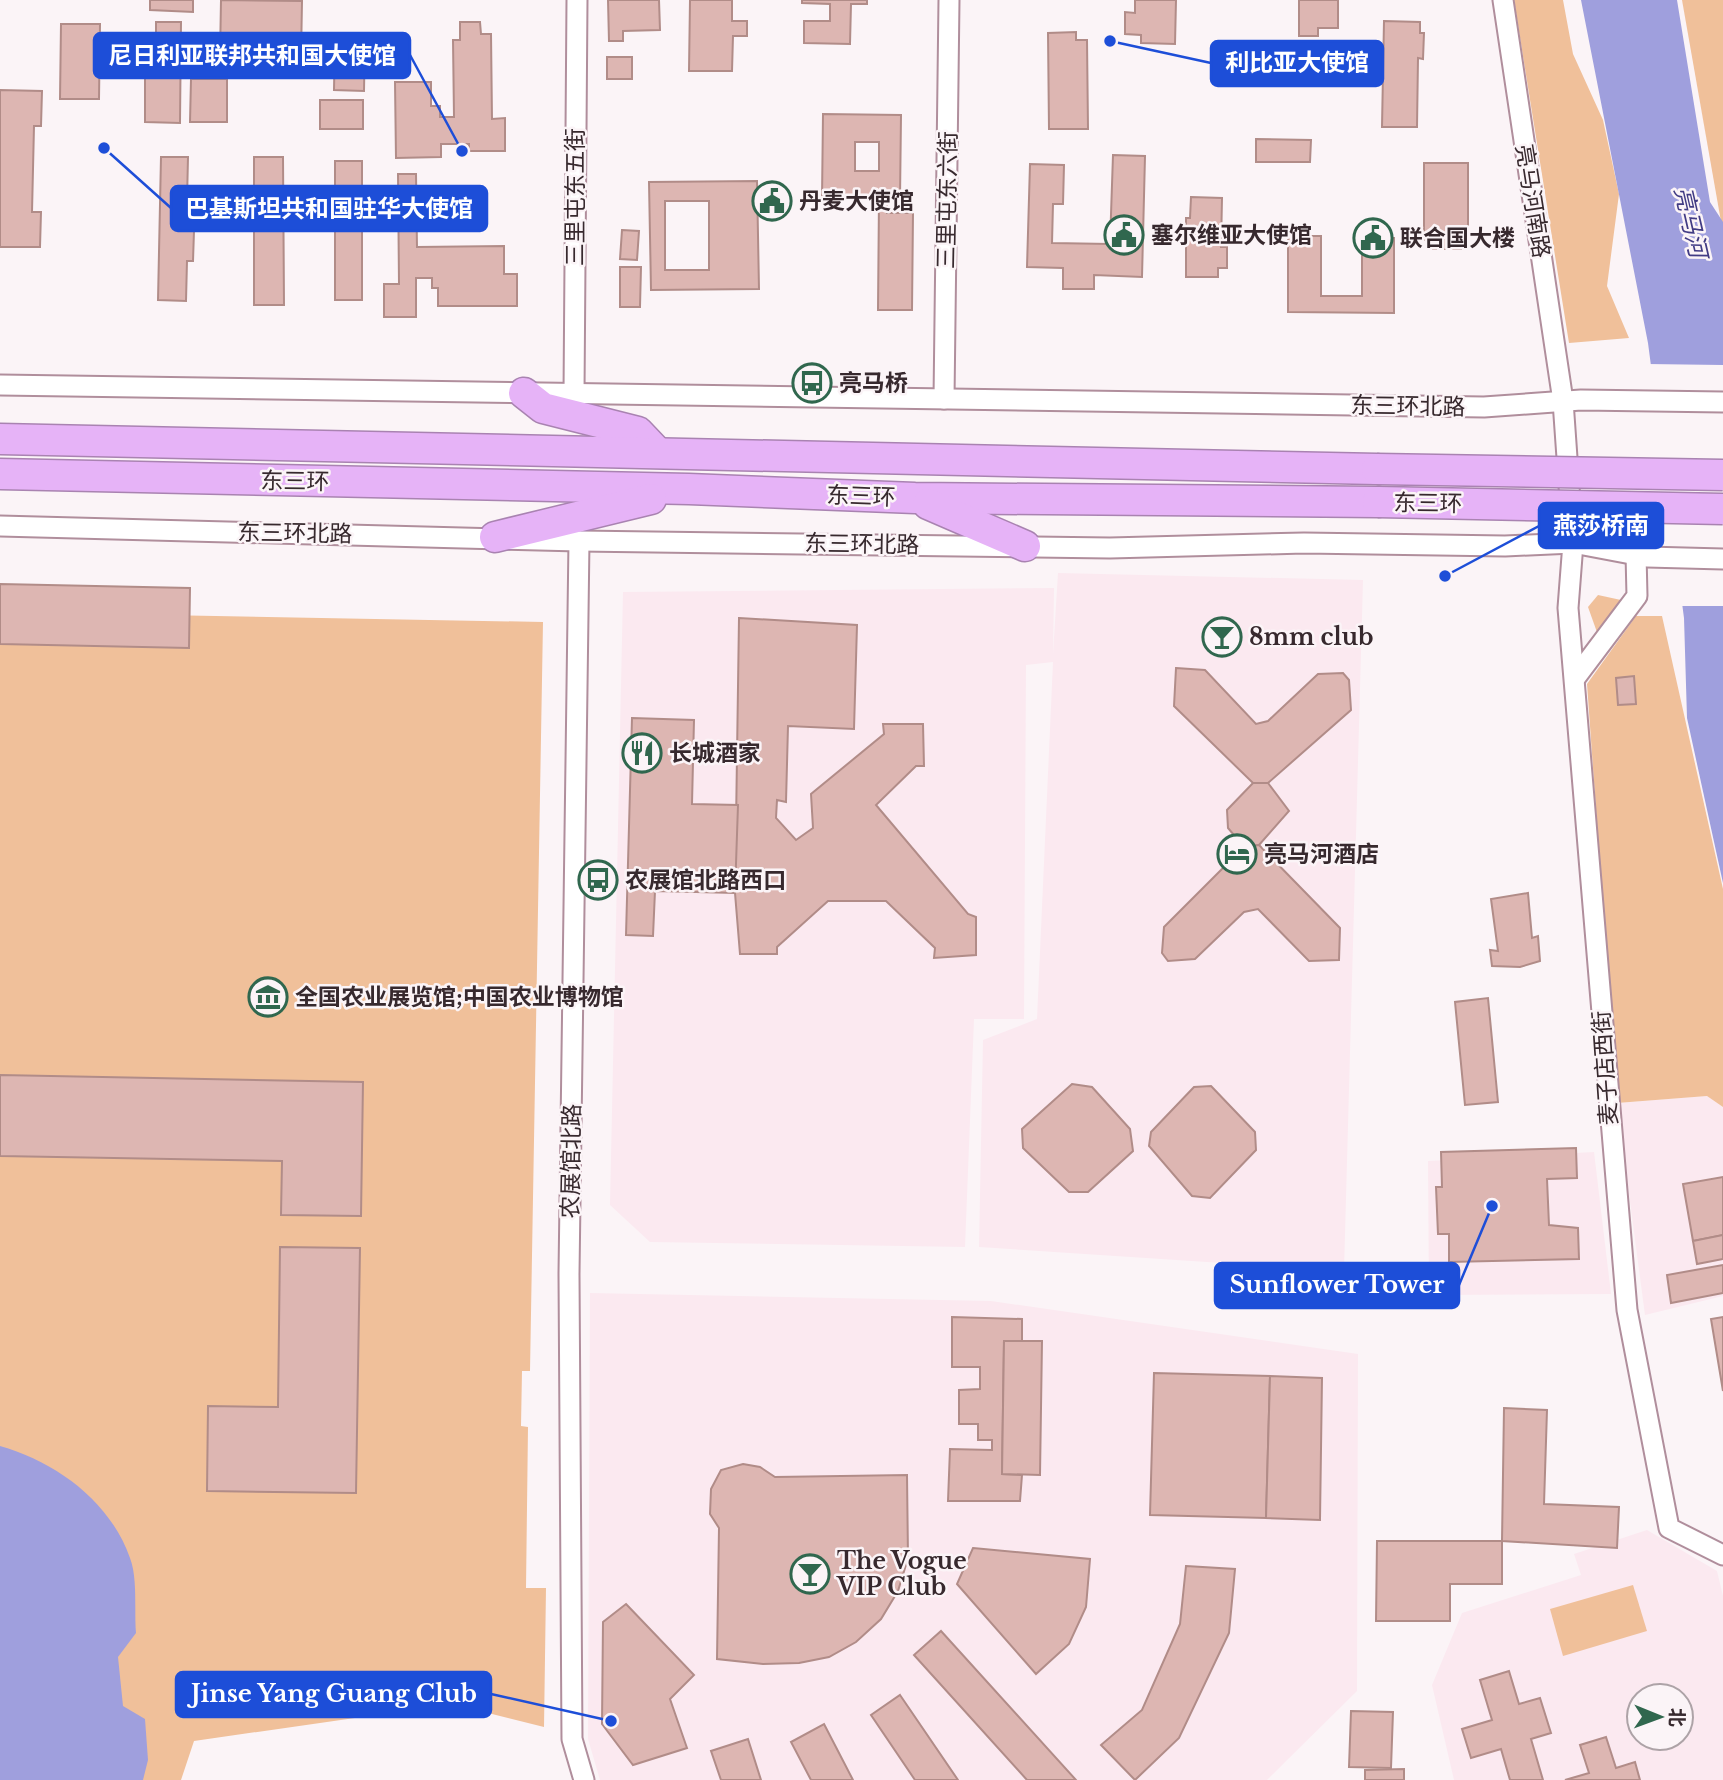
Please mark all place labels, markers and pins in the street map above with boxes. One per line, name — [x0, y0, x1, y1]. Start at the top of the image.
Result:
callout: 尼日利亚联邦共和国大使馆 — [94, 33, 410, 78]
callout: 利比亚大使馆 — [1211, 41, 1383, 86]
public building icon: 丹麦大使馆 — [751, 180, 793, 222]
callout: 巴基斯坦共和国驻华大使馆 — [171, 186, 487, 231]
place label: 丹麦大使馆 — [799, 187, 914, 215]
public building icon: 塞尔维亚大使馆 — [1103, 214, 1145, 256]
public building icon: 联合国大楼 — [1352, 217, 1394, 259]
place label: 塞尔维亚大使馆 — [1151, 221, 1312, 249]
place label: 联合国大楼 — [1400, 224, 1515, 252]
bus stop icon: 亮马桥 — [791, 362, 833, 404]
place label: 亮马桥 — [839, 369, 908, 397]
callout: 燕莎桥南 — [1539, 503, 1663, 548]
bar icon: 8mm club — [1201, 616, 1243, 658]
place label: 8mm club — [1249, 623, 1374, 651]
restaurant icon: 长城酒家 — [621, 732, 663, 774]
place label: 长城酒家 — [669, 739, 761, 767]
hotel icon: 亮马河酒店 — [1216, 833, 1258, 875]
place label: 亮马河酒店 — [1264, 840, 1379, 868]
bus stop icon: 农展馆北路西口 — [577, 859, 619, 901]
place label: 农展馆北路西口 — [625, 866, 786, 894]
museum icon: 全国农业展览馆;中国农业博物馆 — [247, 976, 289, 1018]
place label: 全国农业展览馆;中国农业博物馆 — [295, 983, 624, 1011]
callout: Sunflower Tower — [1215, 1263, 1459, 1308]
place label: The Vogue VIP Club — [836, 1547, 967, 1601]
bar icon: The Vogue VIP Club — [789, 1553, 831, 1595]
callout: Jinse Yang Guang Club — [176, 1672, 491, 1717]

